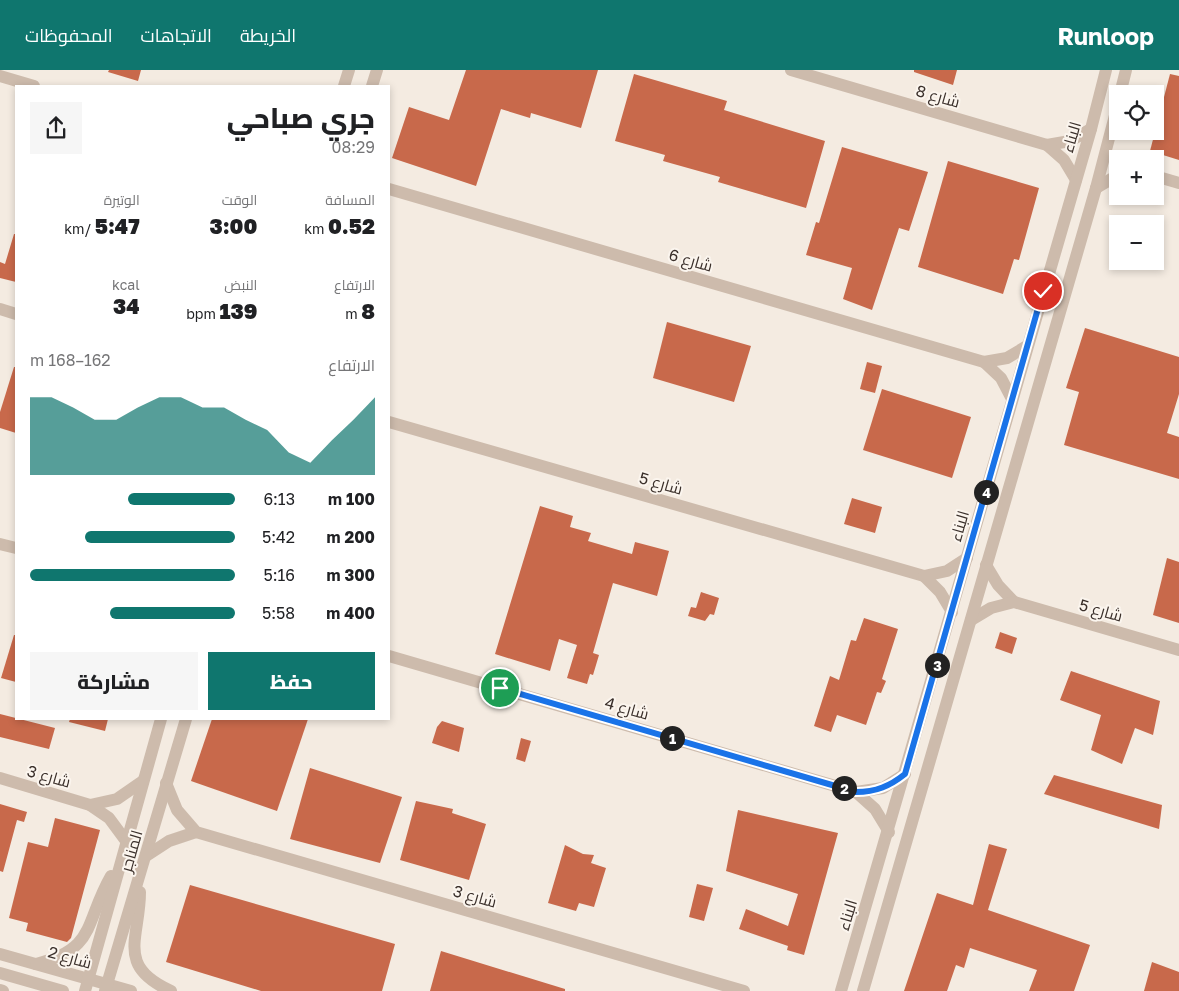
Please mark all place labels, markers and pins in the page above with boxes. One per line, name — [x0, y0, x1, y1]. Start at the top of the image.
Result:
pin — [1022, 270, 1064, 312]
pin: 4 — [974, 480, 998, 504]
pin: 3 — [924, 652, 950, 678]
pin — [479, 667, 521, 709]
pin: 1 — [660, 726, 684, 750]
pin: 2 — [832, 776, 856, 800]

